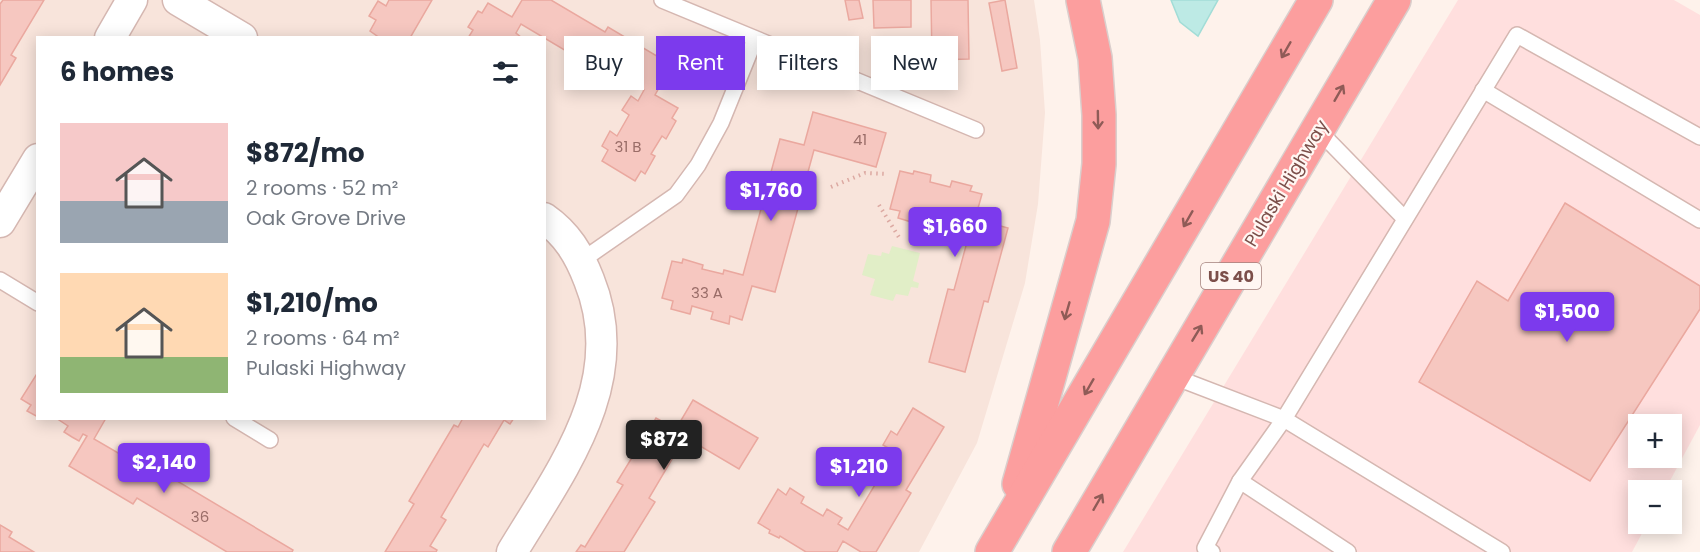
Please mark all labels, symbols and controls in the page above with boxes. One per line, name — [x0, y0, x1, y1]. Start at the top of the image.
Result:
chip: Buy — [564, 36, 644, 90]
chip: Rent — [656, 36, 745, 90]
chip: Filters — [757, 36, 859, 90]
chip: New — [871, 36, 958, 90]
one-way arrow — [1280, 42, 1292, 59]
text: 6 homes — [60, 54, 174, 90]
icon: filters — [489, 56, 522, 89]
one-way arrow — [1334, 85, 1346, 102]
one-way arrow — [1093, 110, 1104, 130]
street label: Pulaski Highway — [1238, 115, 1334, 251]
house number: 41 — [853, 129, 867, 150]
text: $872/mo — [246, 135, 365, 171]
house number: 31 B — [615, 136, 641, 157]
icon: home — [108, 147, 180, 219]
pin: $1,760 — [722, 171, 820, 222]
text: 2 rooms · 52 m² — [246, 174, 398, 202]
text: $1,760 — [740, 176, 802, 204]
text: Oak Grove Drive — [246, 204, 406, 232]
pin: $1,660 — [906, 207, 1004, 258]
one-way arrow — [1181, 210, 1193, 227]
text: $1,660 — [923, 212, 987, 240]
road number: US 40 — [1201, 263, 1261, 289]
house number: 33 A — [691, 282, 723, 303]
text: $1,210/mo — [246, 285, 378, 321]
pin: $1,500 — [1518, 292, 1616, 343]
icon: home — [108, 297, 180, 369]
text: $1,500 — [1534, 297, 1600, 325]
one-way arrow — [1061, 302, 1073, 321]
text: 2 rooms · 64 m² — [246, 324, 400, 352]
one-way arrow — [1192, 325, 1204, 342]
text: Pulaski Highway — [246, 354, 406, 382]
one-way arrow — [1083, 378, 1095, 395]
map controls — [1628, 414, 1682, 534]
button: + — [1628, 414, 1682, 468]
pin: $872 — [628, 420, 700, 471]
text: $872 — [640, 425, 688, 453]
pin: $2,140 — [115, 443, 213, 494]
pin: $1,210 — [810, 447, 908, 498]
text: $2,140 — [132, 448, 196, 476]
text: $1,210 — [830, 452, 888, 480]
button: − — [1628, 480, 1682, 534]
one-way arrow — [1093, 493, 1105, 510]
house number: 36 — [191, 506, 209, 527]

